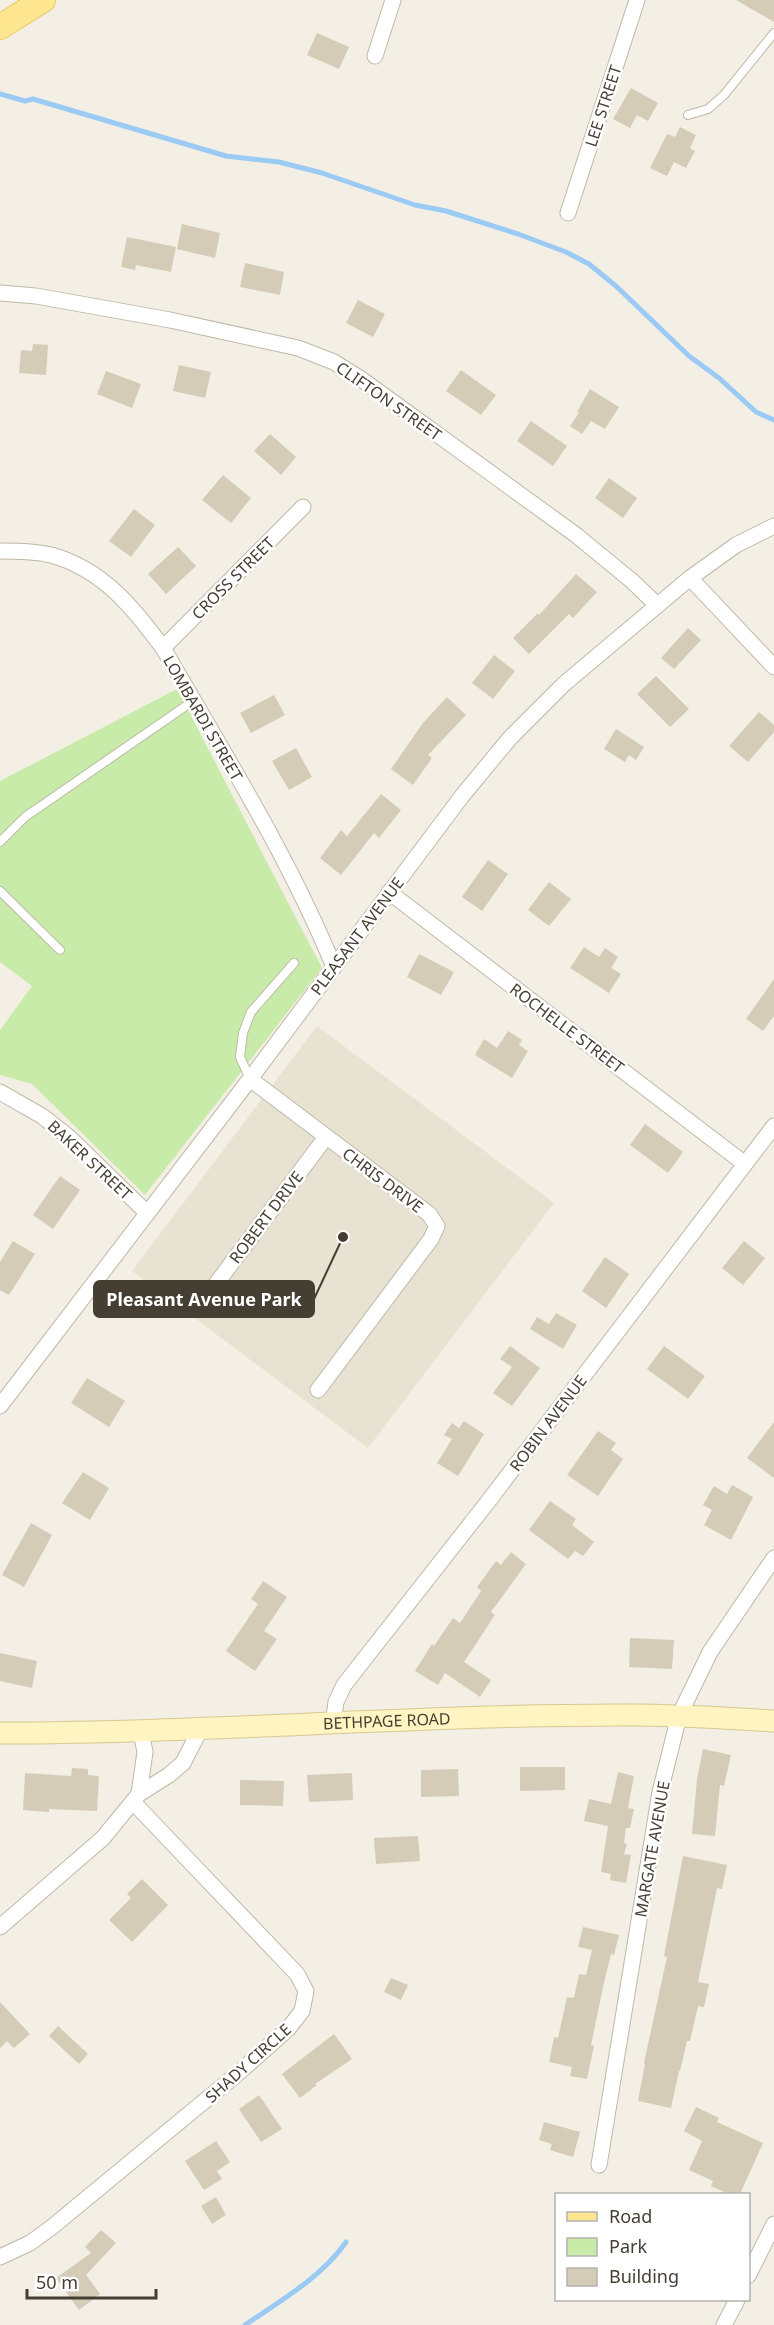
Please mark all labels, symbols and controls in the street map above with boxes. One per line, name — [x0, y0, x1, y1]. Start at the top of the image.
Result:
street label: LEE STREET — [579, 62, 627, 150]
street label: CLIFTON STREET — [332, 356, 446, 446]
street label: CROSS STREET — [187, 532, 279, 624]
street label: LOMBARDI STREET — [158, 651, 248, 785]
street label: PLEASANT AVENUE — [305, 873, 409, 999]
street label: ROCHELLE STREET — [505, 978, 629, 1078]
street label: BAKER STREET — [43, 1115, 137, 1205]
street label: CHRIS DRIVE — [338, 1142, 428, 1218]
street label: ROBERT DRIVE — [224, 1166, 308, 1268]
callout: Pleasant Avenue Park — [94, 1281, 314, 1317]
text: Pleasant Avenue Park — [106, 1287, 303, 1311]
street label: ROBIN AVENUE — [504, 1370, 592, 1476]
street label: BETHPAGE ROAD — [323, 1707, 451, 1734]
street label: MARGATE AVENUE — [629, 1779, 675, 1919]
street label: SHADY CIRCLE — [200, 2019, 296, 2107]
legend — [555, 2193, 750, 2301]
text: Road — [609, 2204, 652, 2228]
text: Park — [609, 2234, 647, 2258]
scale bar — [27, 2262, 156, 2300]
text: Building — [609, 2264, 679, 2288]
text: 50 m — [36, 2270, 78, 2294]

